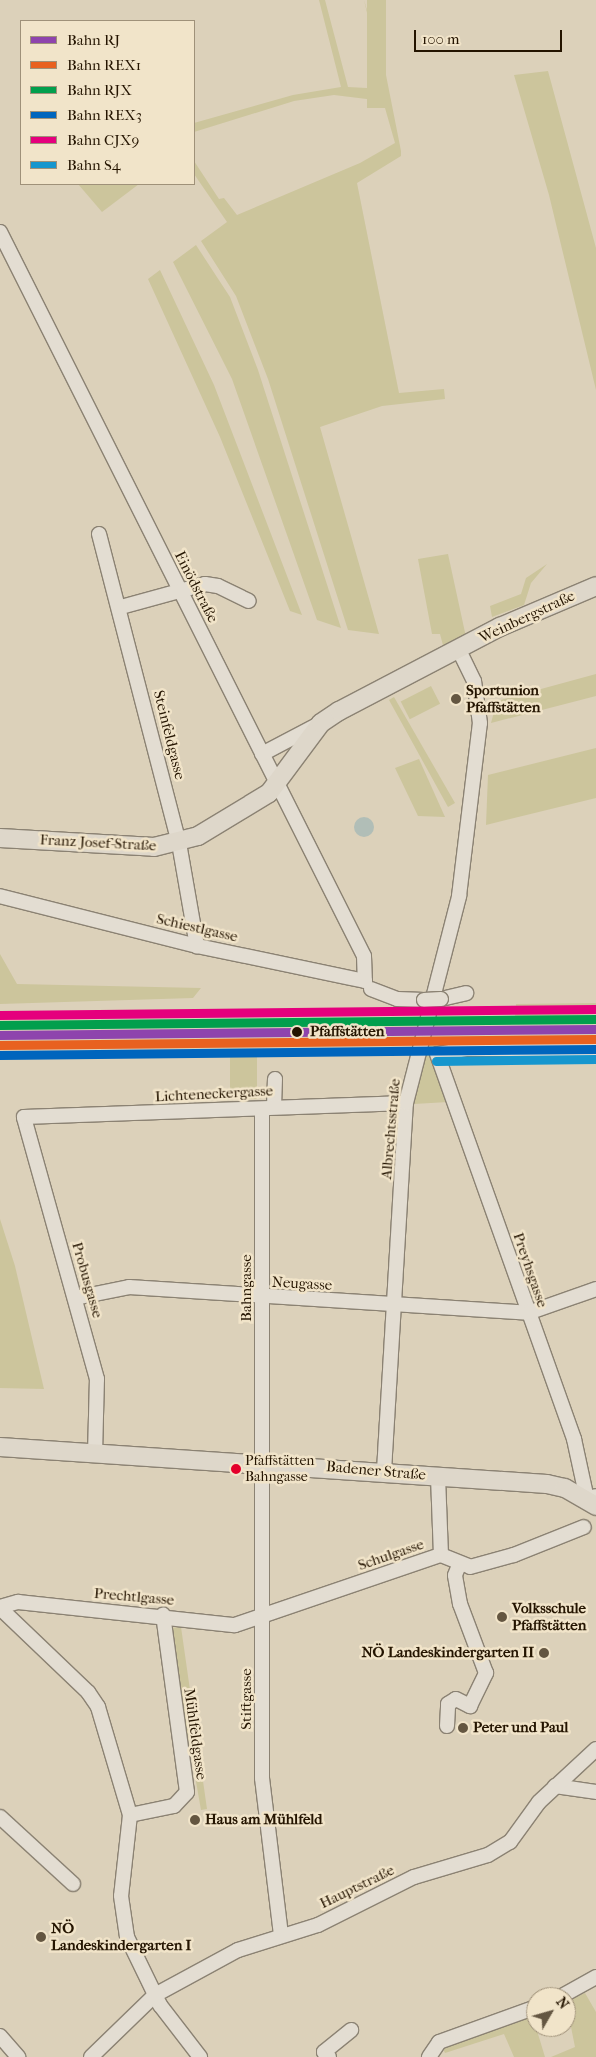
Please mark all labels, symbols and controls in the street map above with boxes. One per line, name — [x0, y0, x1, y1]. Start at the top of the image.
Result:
legend — [20, 20, 195, 185]
scale bar — [416, 20, 564, 52]
text: 100 m — [422, 30, 460, 48]
text: Bahn RJ — [67, 31, 120, 49]
text: Bahn REX1 — [67, 56, 141, 74]
text: Bahn RJX — [67, 81, 132, 99]
text: Bahn REX3 — [67, 106, 142, 124]
text: Bahn CJX9 — [67, 131, 139, 149]
text: Bahn S4 — [67, 156, 121, 174]
street label: Einödstraße — [170, 548, 222, 626]
street label: Weinbergstraße — [476, 587, 578, 647]
place label: Sportunion Pfaffstätten — [466, 681, 540, 716]
street label: Steinfeldgasse — [149, 688, 189, 782]
marker: Sportunion Pfaffstätten — [450, 693, 462, 705]
street label: Franz Josef-Straße — [39, 831, 157, 855]
street label: Schiestlgasse — [155, 910, 239, 946]
marker: Pfaffstätten — [288, 1023, 306, 1041]
place label: Pfaffstätten — [310, 1023, 384, 1041]
street label: Albrechtsstraße — [378, 1078, 404, 1180]
street label: Lichteneckergasse — [154, 1082, 274, 1106]
street label: Preyhsgasse — [509, 1230, 551, 1310]
street label: Probusgasse — [68, 1240, 106, 1320]
street label: Bahngasse — [238, 1254, 256, 1322]
street label: Neugasse — [271, 1273, 333, 1295]
place label: Pfaffstätten Bahngasse — [245, 1453, 314, 1485]
street label: Badener Straße — [325, 1458, 427, 1484]
marker: Pfaffstätten Bahngasse — [231, 1464, 241, 1474]
street label: Schulgasse — [356, 1535, 426, 1575]
street label: Prechtlgasse — [93, 1585, 175, 1609]
place label: Volksschule Pfaffstätten — [512, 1599, 586, 1634]
marker: Volksschule Pfaffstätten — [496, 1611, 508, 1623]
place label: NÖ Landeskindergarten II — [361, 1644, 534, 1662]
marker: NÖ Landeskindergarten II — [538, 1647, 550, 1659]
street label: Stiftgasse — [238, 1668, 256, 1730]
street label: Mühlfeldgasse — [180, 1687, 210, 1781]
place label: Peter und Paul — [473, 1719, 568, 1737]
marker: Peter und Paul — [457, 1722, 469, 1734]
place label: Haus am Mühlfeld — [205, 1811, 323, 1829]
marker: Haus am Mühlfeld — [189, 1814, 201, 1826]
street label: Hauptstraße — [317, 1861, 397, 1913]
place label: NÖ Landeskindergarten I — [51, 1919, 191, 1954]
marker: NÖ Landeskindergarten I — [35, 1931, 47, 1943]
north arrow — [526, 1987, 576, 2037]
text: N — [552, 1994, 572, 2012]

